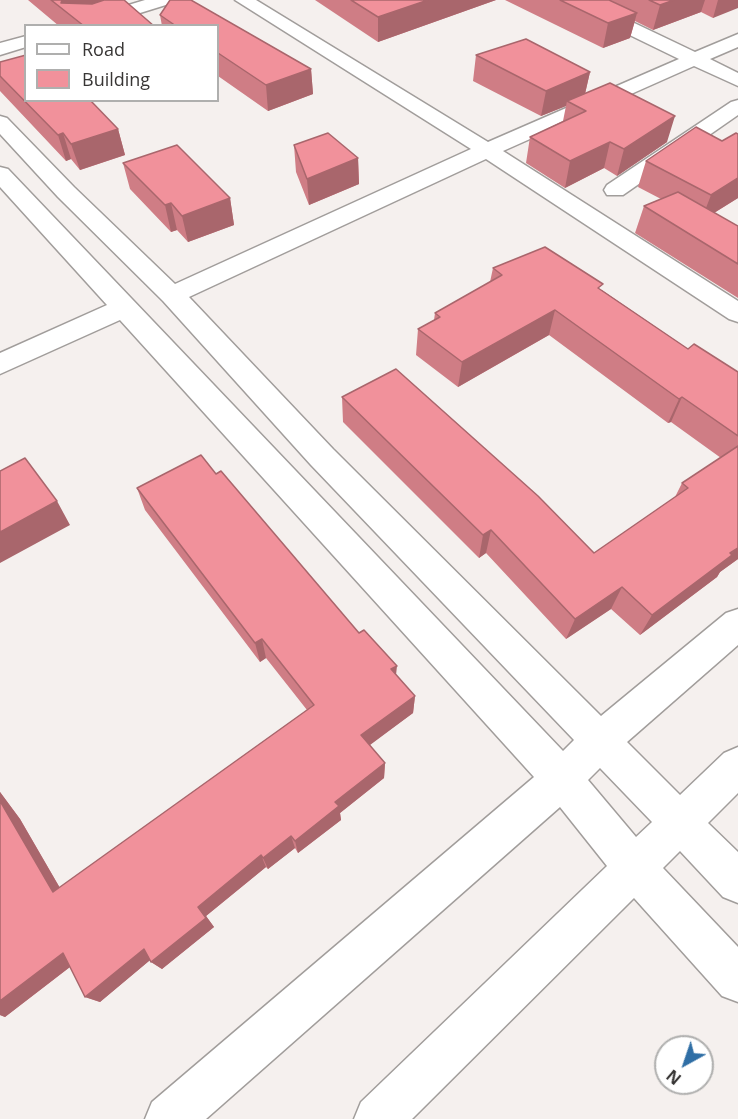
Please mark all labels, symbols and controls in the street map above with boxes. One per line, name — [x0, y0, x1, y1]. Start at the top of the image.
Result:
legend — [24, 24, 219, 102]
text: Road — [82, 37, 125, 61]
text: Building — [82, 67, 150, 91]
north arrow — [654, 1035, 714, 1095]
text: N — [662, 1065, 686, 1090]

